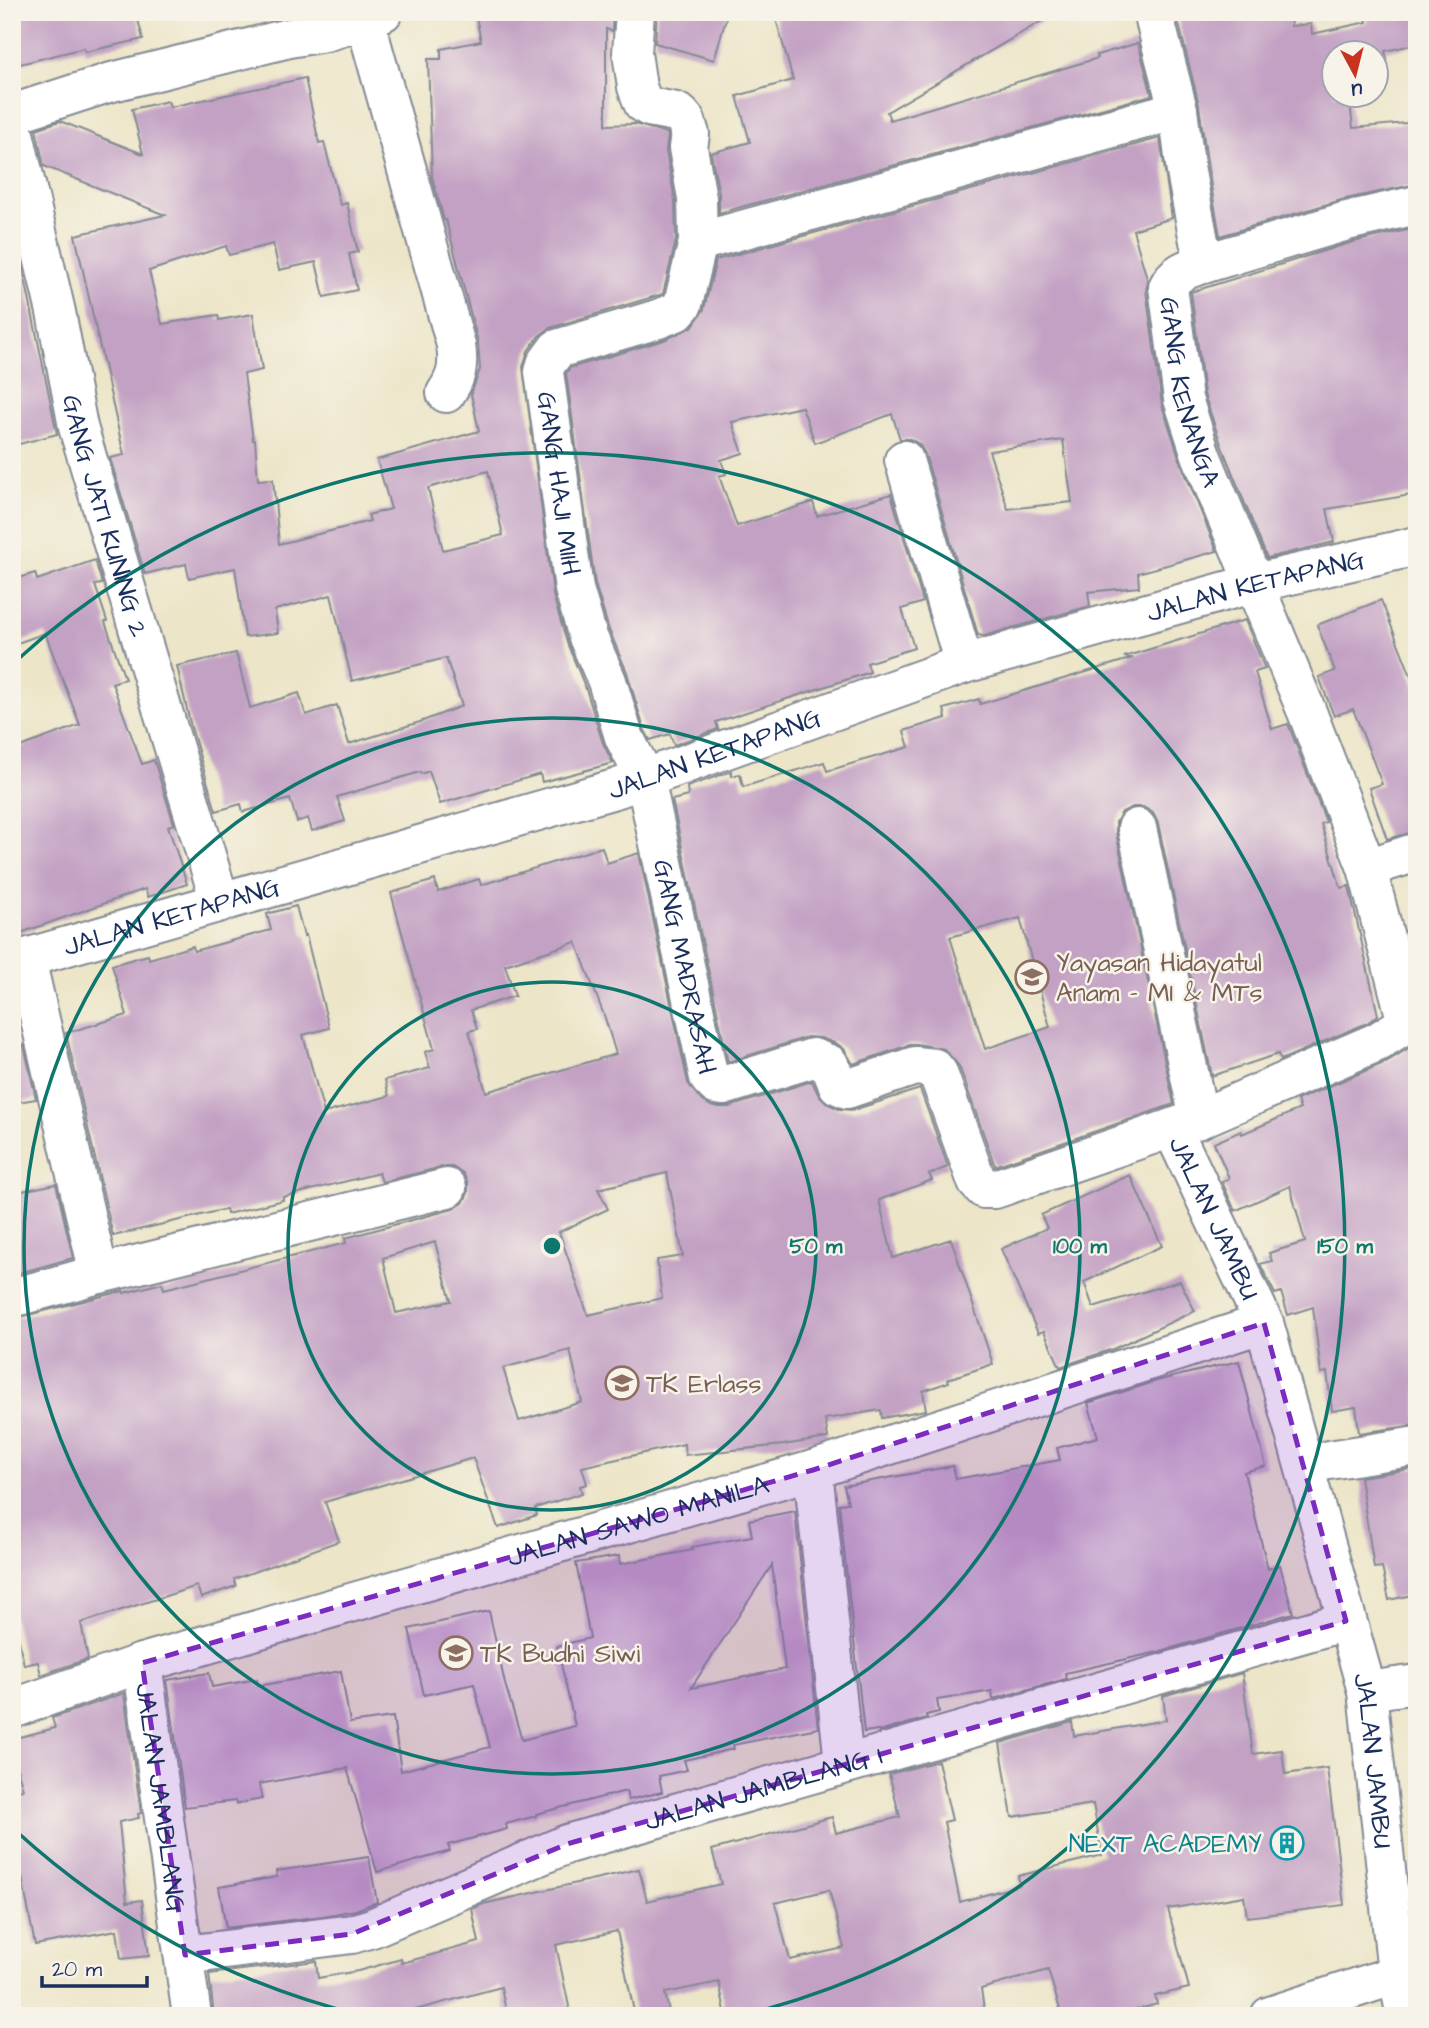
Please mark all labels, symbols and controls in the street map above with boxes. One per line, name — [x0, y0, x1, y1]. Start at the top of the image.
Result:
north arrow — [1320, 38, 1390, 108]
text: U — [1350, 75, 1364, 103]
street label: GANG KENANGA — [1151, 295, 1229, 493]
street label: GANG HAJI MIIH — [528, 390, 589, 578]
street label: GANG JATI KUNING 2 — [53, 392, 157, 642]
street label: JALAN KETAPANG — [1143, 542, 1368, 631]
street label: JALAN KETAPANG — [604, 700, 826, 809]
street label: GANG MADRASAH — [644, 856, 725, 1078]
street label: JALAN KETAPANG — [59, 869, 284, 965]
place label: Yayasan Hidayatul Anam - MI & MTs — [1056, 945, 1262, 1011]
school or university icon: Yayasan Hidayatul Anam - MI & MTs — [1013, 958, 1051, 996]
street label: JALAN JAMBU — [1160, 1131, 1268, 1306]
text: 50 m — [790, 1232, 843, 1261]
text: 100 m — [1053, 1232, 1108, 1261]
text: 150 m — [1317, 1232, 1373, 1261]
centre of rings — [540, 1234, 564, 1258]
school or university icon: TK Erlass — [603, 1364, 641, 1402]
place label: TK Erlass — [646, 1366, 762, 1402]
street label: JALAN SAWO MANILA — [503, 1467, 774, 1576]
school or university icon: TK Budhi Siwi — [437, 1634, 475, 1672]
place label: TK Budhi Siwi — [480, 1636, 640, 1672]
street label: JALAN JAMBU — [1344, 1668, 1401, 1850]
street label: JALAN JAMBLANG — [126, 1681, 194, 1915]
street label: JALAN JAMBLANG I — [641, 1738, 887, 1840]
building icon: NEXT ACADEMY — [1268, 1824, 1306, 1862]
place label: NEXT ACADEMY — [1069, 1826, 1262, 1862]
scale bar — [42, 1944, 147, 1988]
text: 20 m — [52, 1955, 103, 1984]

